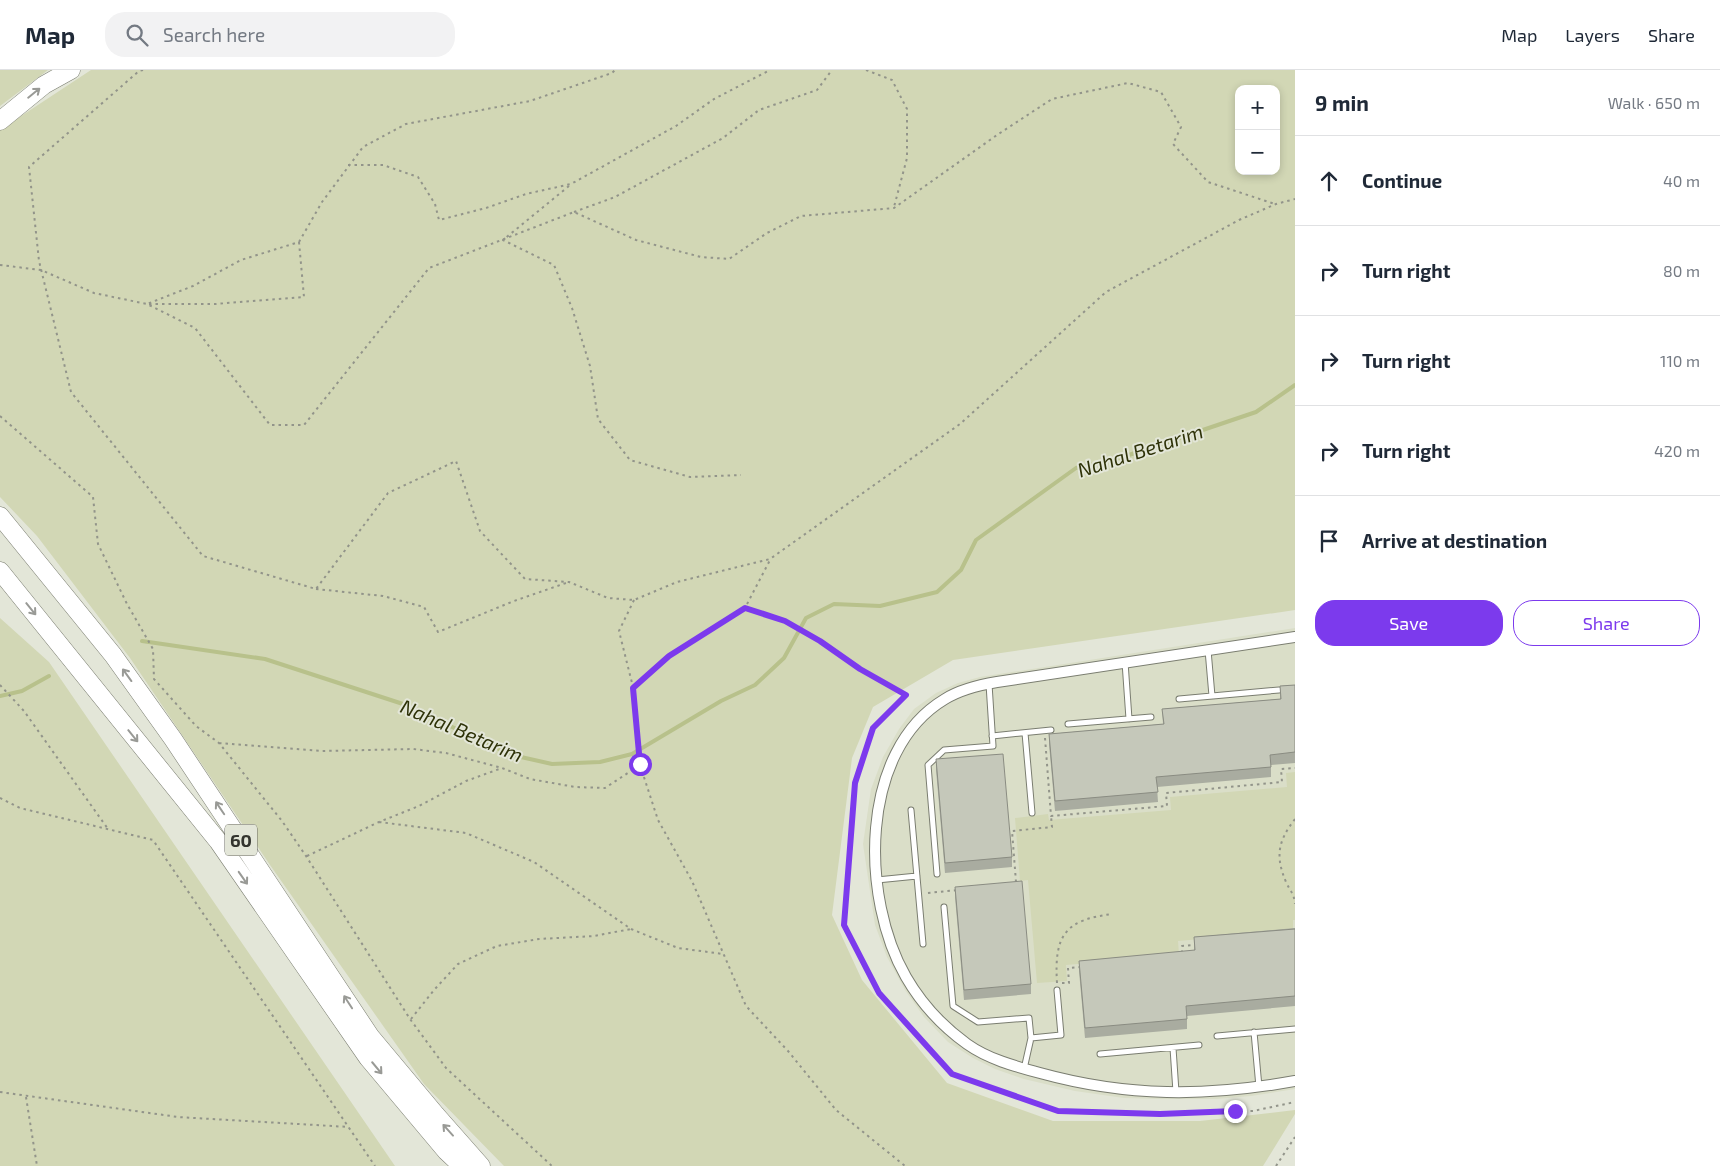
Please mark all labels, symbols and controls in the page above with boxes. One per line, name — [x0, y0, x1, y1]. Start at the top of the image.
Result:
search box — [105, 12, 455, 57]
text: Map — [25, 20, 75, 49]
icon: search — [123, 21, 151, 49]
text: Search here — [163, 23, 265, 46]
text: Map — [1501, 24, 1537, 46]
text: Layers — [1565, 24, 1620, 46]
text: Share — [1648, 24, 1695, 46]
map controls — [1235, 85, 1280, 175]
button: + — [1235, 85, 1280, 130]
one-way arrow — [27, 87, 40, 98]
text: 9 min — [1315, 90, 1369, 115]
text: Walk · 650 m — [1608, 93, 1700, 112]
button: − — [1235, 130, 1280, 175]
icon: ahead — [1315, 167, 1343, 195]
text: Continue — [1362, 169, 1442, 192]
text: 40 m — [1663, 171, 1700, 190]
icon: right — [1315, 257, 1343, 285]
text: Turn right — [1362, 259, 1450, 282]
text: 80 m — [1663, 261, 1700, 280]
icon: right — [1315, 347, 1343, 375]
text: Turn right — [1362, 349, 1450, 372]
text: 110 m — [1660, 351, 1700, 370]
water label: Nahal Betarim — [1074, 418, 1206, 482]
icon: right — [1315, 437, 1343, 465]
text: Turn right — [1362, 439, 1450, 462]
text: 420 m — [1654, 441, 1700, 460]
icon: arrive — [1315, 527, 1343, 555]
text: Arrive at destination — [1362, 529, 1547, 552]
button: Save — [1315, 600, 1503, 646]
button: Share — [1513, 600, 1700, 646]
one-way arrow — [25, 603, 36, 616]
one-way arrow — [122, 668, 132, 682]
water label: Nahal Betarim — [397, 693, 527, 767]
one-way arrow — [127, 729, 138, 742]
route start — [629, 753, 652, 776]
one-way arrow — [214, 801, 225, 815]
road number: 60 — [225, 824, 257, 856]
one-way arrow — [238, 871, 248, 885]
one-way arrow — [343, 995, 353, 1009]
one-way arrow — [371, 1061, 382, 1074]
route end — [1224, 1100, 1247, 1123]
one-way arrow — [443, 1123, 454, 1136]

